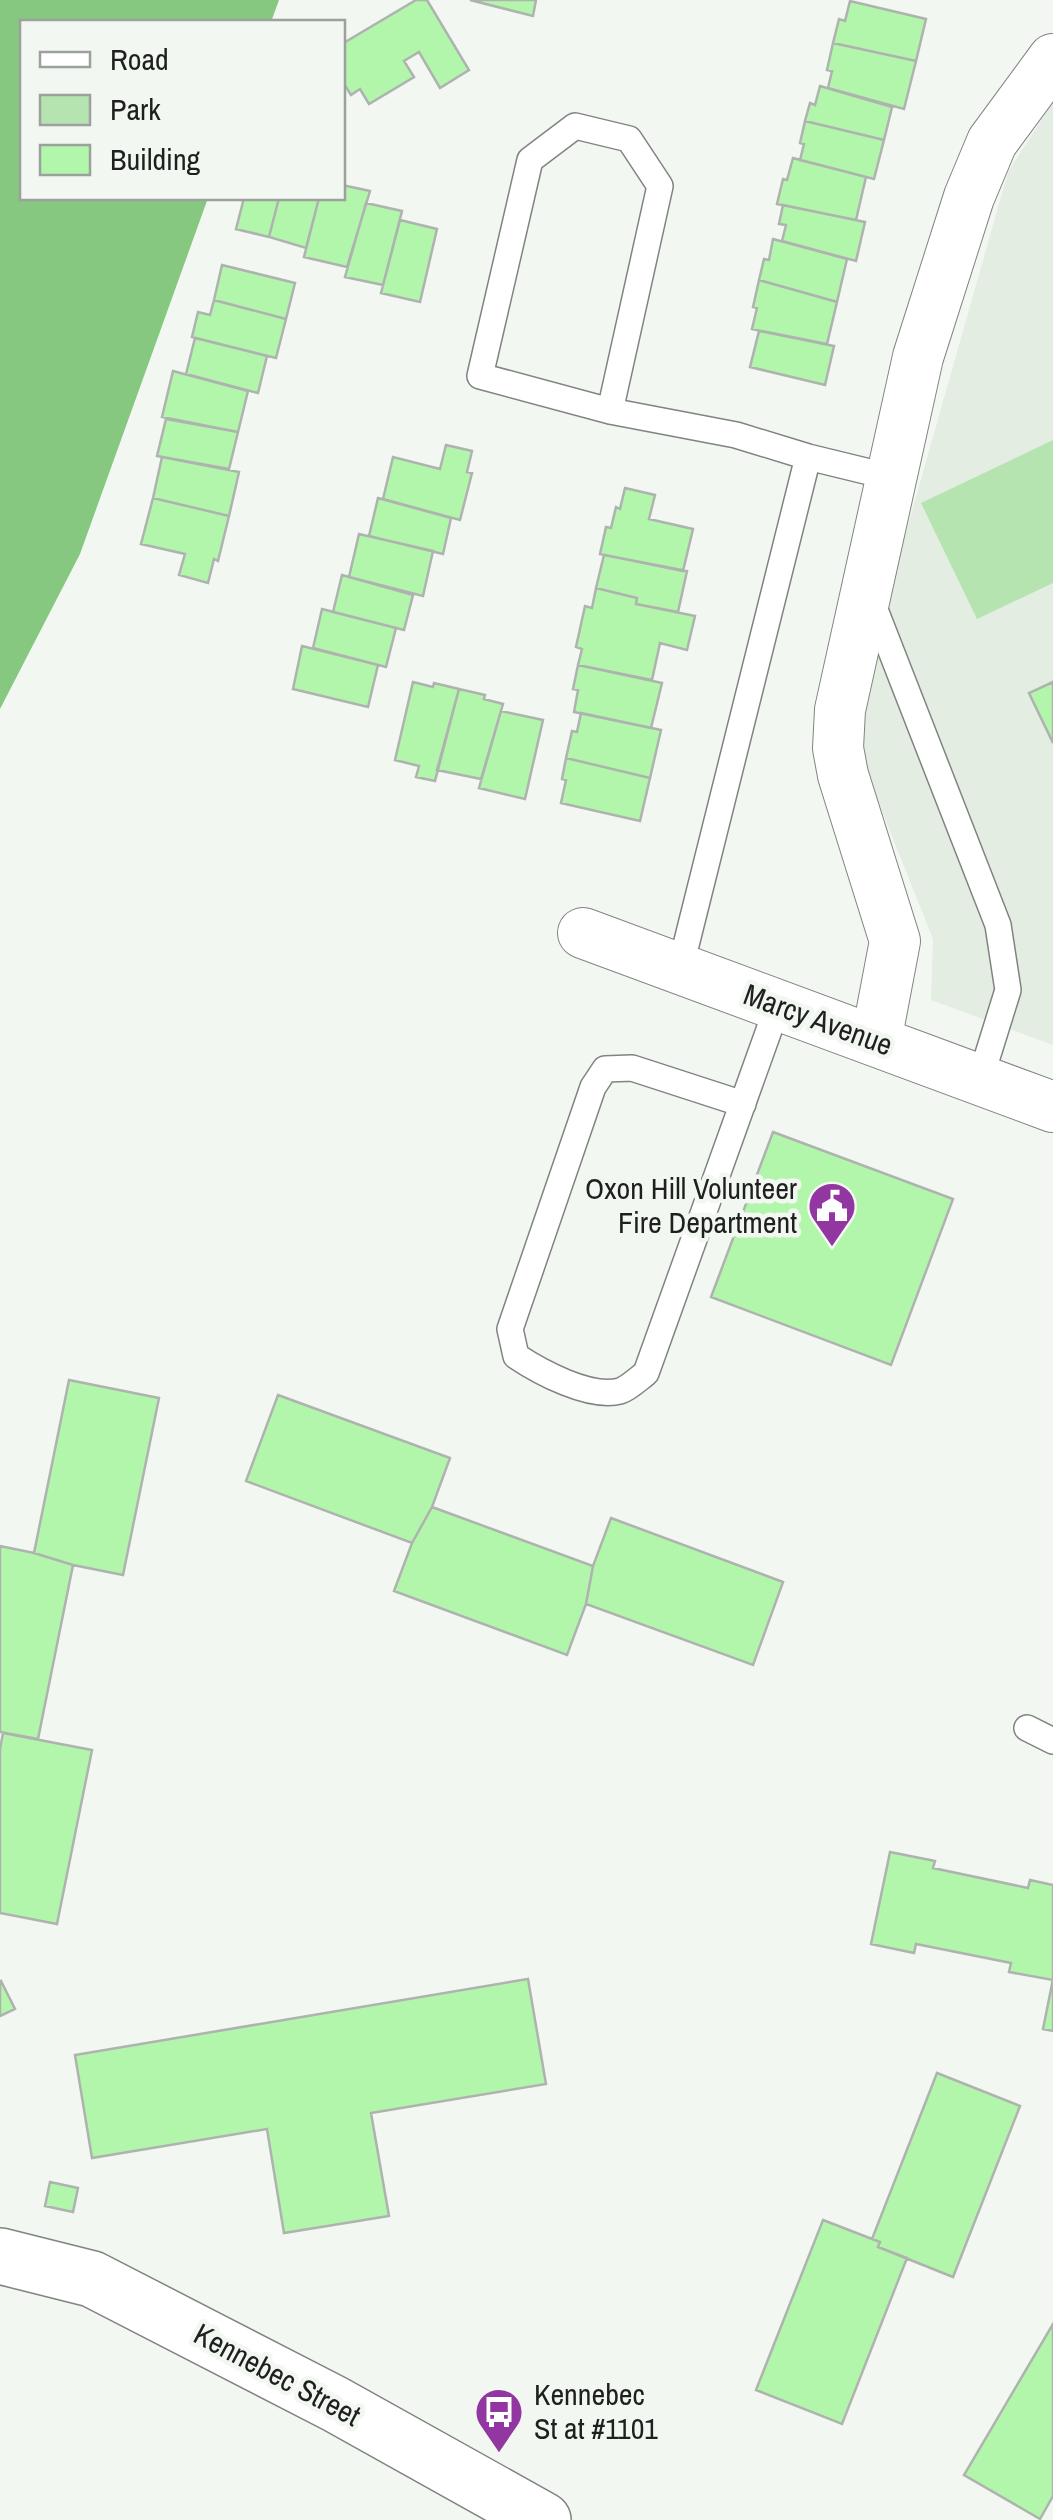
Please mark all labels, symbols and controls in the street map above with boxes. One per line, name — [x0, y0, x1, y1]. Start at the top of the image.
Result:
legend — [20, 20, 345, 200]
text: Road — [110, 39, 169, 79]
text: Park — [110, 89, 161, 129]
text: Building — [110, 139, 201, 179]
street label: Marcy Avenue — [738, 974, 898, 1064]
place label: Oxon Hill Volunteer Fire Department — [585, 1168, 798, 1242]
public building icon: Oxon Hill Volunteer Fire Department — [806, 1180, 858, 1248]
street label: Kennebec Street — [187, 2313, 368, 2435]
place label: Kennebec St at #1101 — [534, 2374, 658, 2448]
bus stop icon: Kennebec St at #1101 — [473, 2386, 525, 2454]

